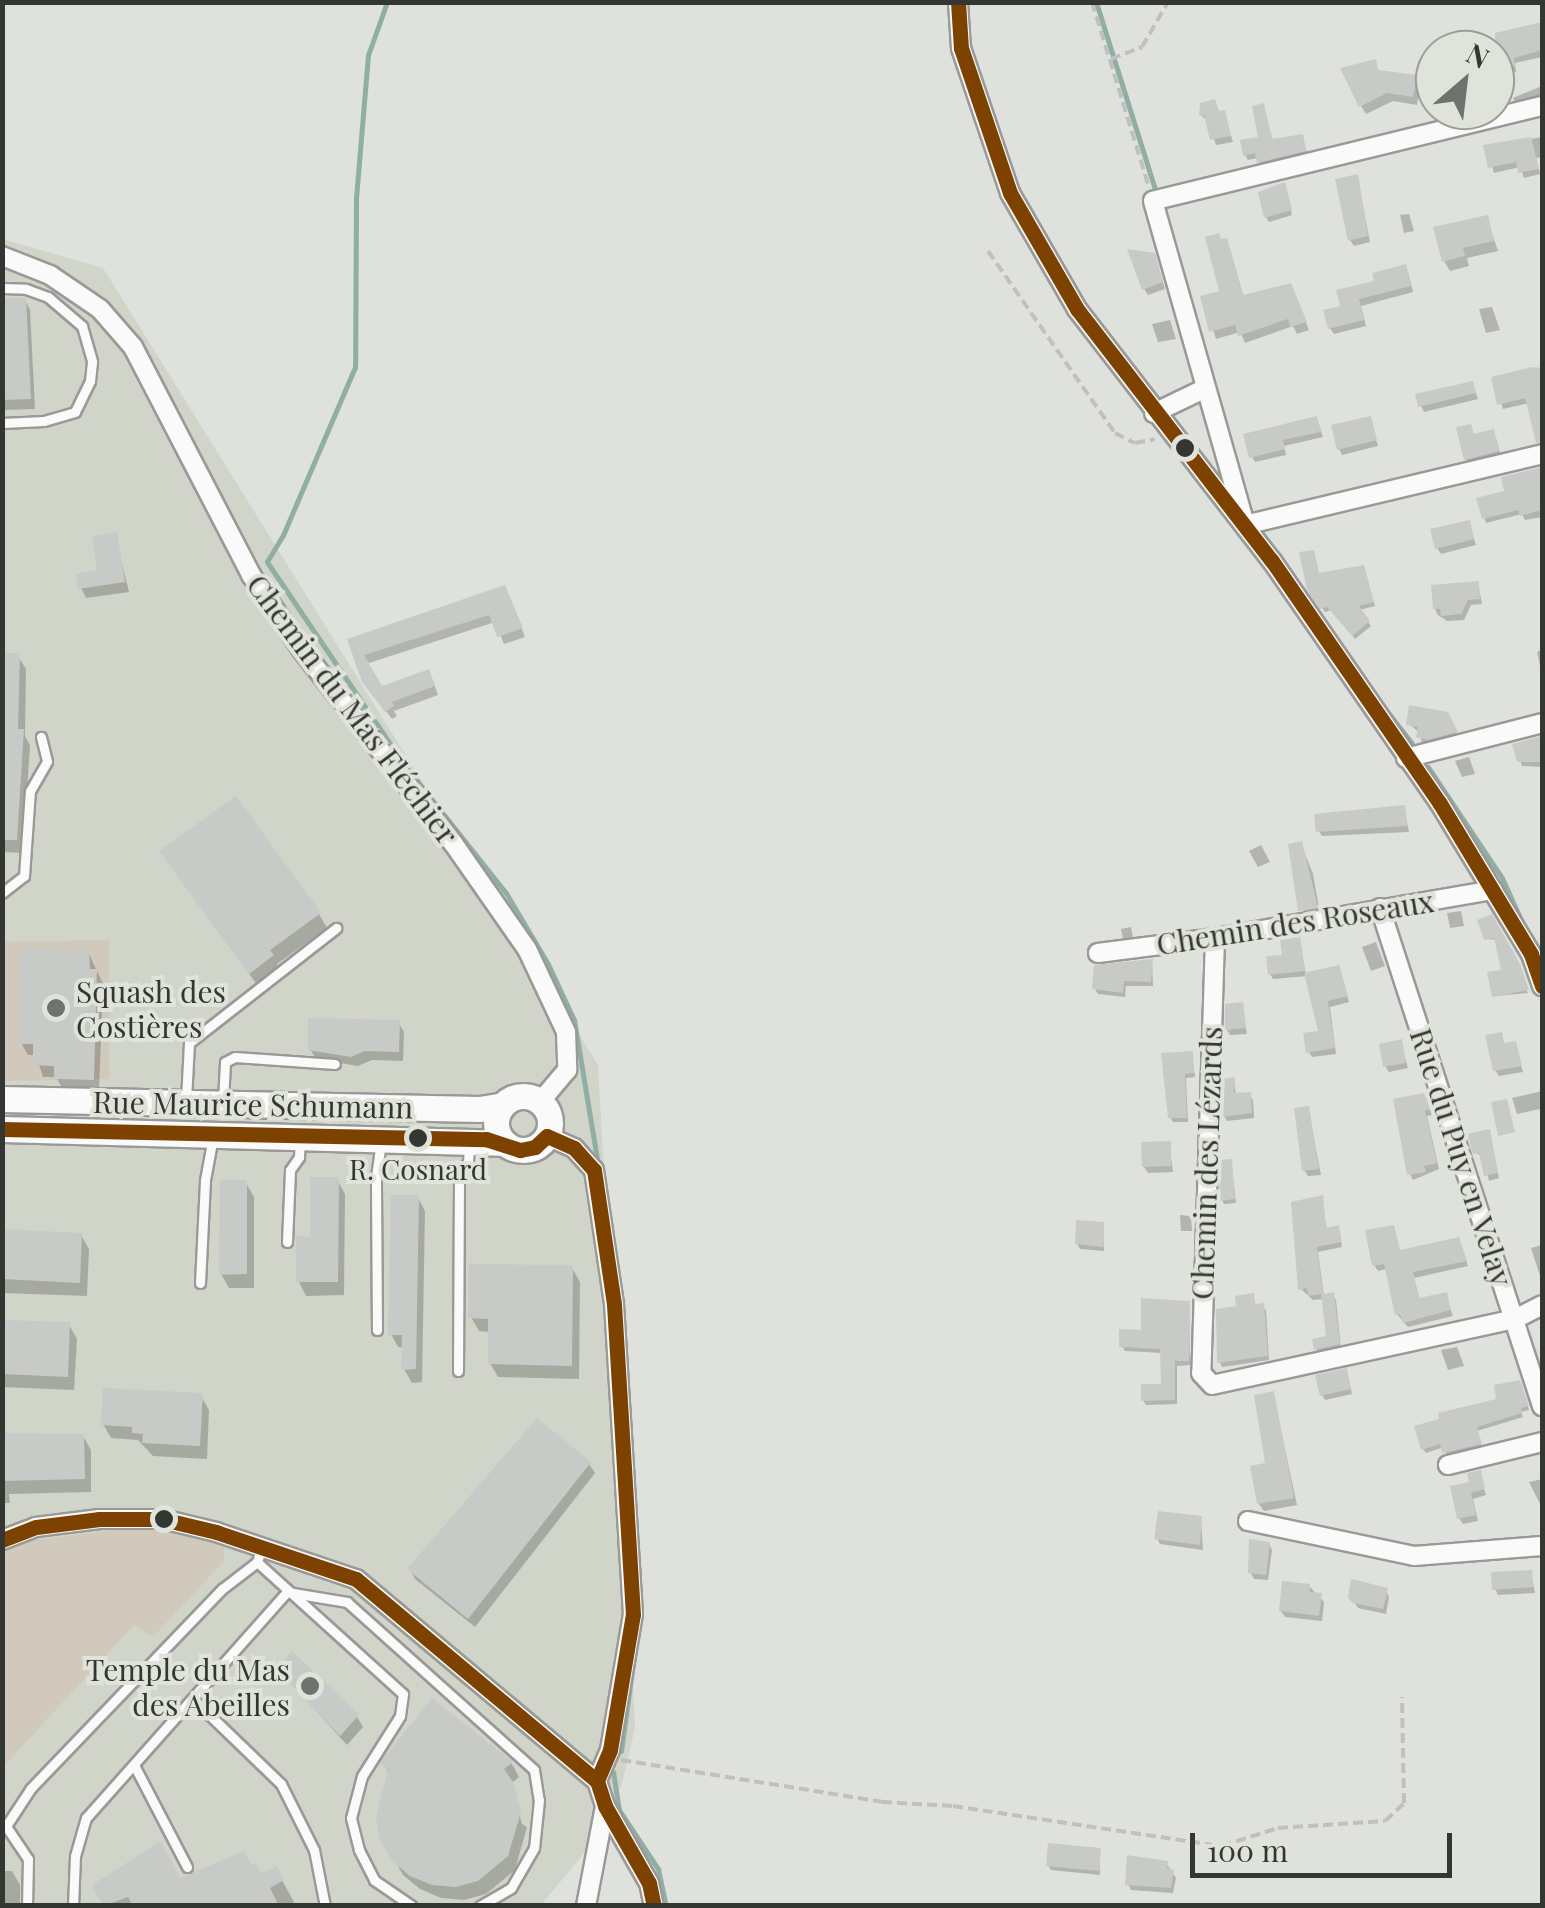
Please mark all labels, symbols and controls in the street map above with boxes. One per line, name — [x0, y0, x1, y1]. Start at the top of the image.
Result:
north arrow — [1415, 30, 1515, 130]
text: N — [1461, 34, 1496, 76]
unlabelled marker — [1175, 438, 1195, 458]
street label: Chemin du Mas Fléchier — [240, 567, 466, 851]
street label: Chemin des Roseaux — [1154, 882, 1436, 962]
place label: Squash des Costières — [76, 973, 226, 1044]
marker: Squash des Costières — [45, 997, 67, 1019]
street label: Rue du Puy en Velay — [1403, 1023, 1521, 1291]
street label: Chemin des Lézards — [1183, 1026, 1229, 1300]
street label: Rue Maurice Schumann — [92, 1083, 414, 1125]
marker: R. Cosnard — [408, 1128, 428, 1148]
place label: R. Cosnard — [349, 1152, 487, 1186]
unlabelled marker — [154, 1509, 174, 1529]
place label: Temple du Mas des Abeilles — [86, 1651, 290, 1722]
marker: Temple du Mas des Abeilles — [299, 1675, 321, 1697]
scale bar — [1195, 1813, 1458, 1875]
text: 100 m — [1207, 1830, 1288, 1870]

